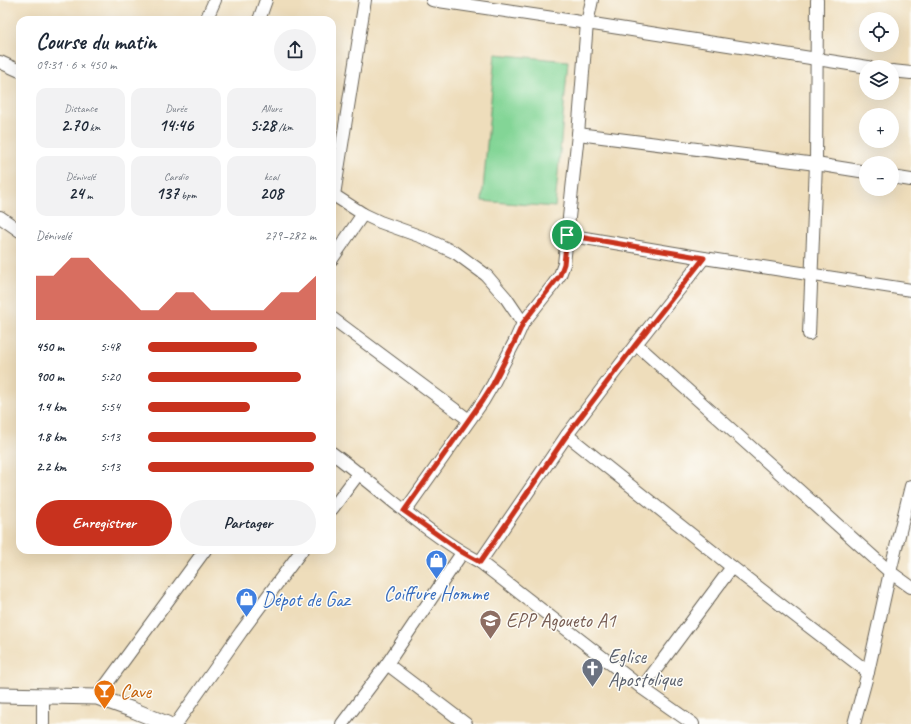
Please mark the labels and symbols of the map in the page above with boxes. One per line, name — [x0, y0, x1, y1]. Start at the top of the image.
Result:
pin — [550, 218, 584, 252]
shop icon: Coiffure Homme — [423, 548, 449, 581]
place label: Coiffure Homme — [384, 581, 490, 606]
shop icon: Dépot de Gaz — [234, 586, 260, 619]
place label: Dépot de Gaz — [262, 587, 352, 612]
school or university icon: EPP Agoueto A1 — [477, 607, 503, 640]
place label: EPP Agoueto A1 — [506, 608, 617, 633]
place label: Eglise Apostolique — [608, 644, 683, 692]
church icon: Eglise Apostolique — [580, 655, 606, 688]
bar icon: Cave — [91, 678, 117, 711]
place label: Cave — [120, 679, 152, 704]

